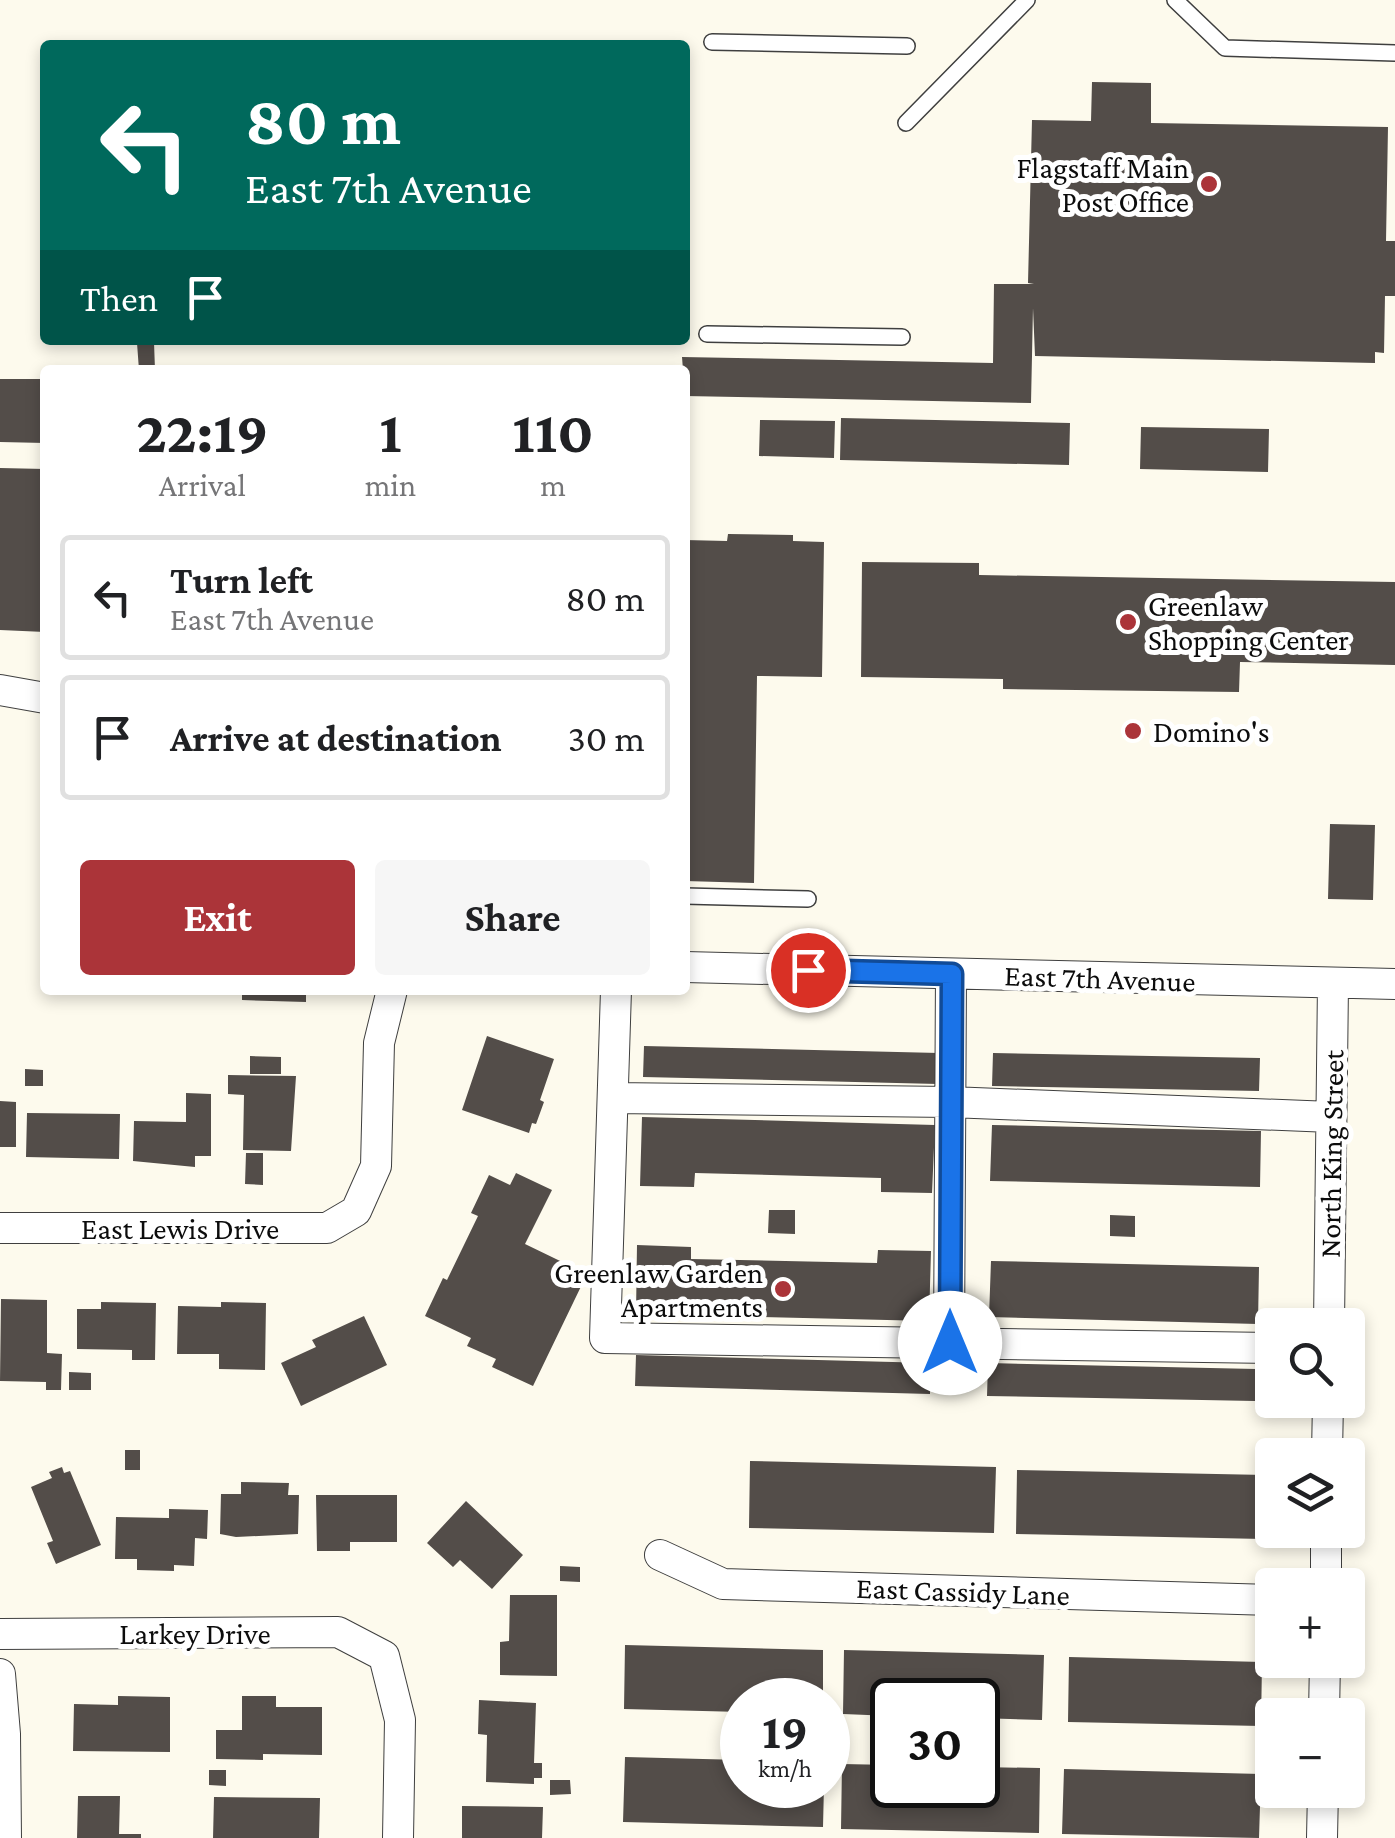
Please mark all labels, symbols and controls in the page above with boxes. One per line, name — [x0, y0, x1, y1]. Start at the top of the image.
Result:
icon: left — [80, 80, 210, 210]
text: 80 m — [245, 81, 401, 159]
place label: Flagstaff Main Post Office — [1016, 151, 1189, 218]
text: East 7th Avenue — [245, 163, 532, 213]
marker: Flagstaff Main Post Office — [1198, 173, 1220, 195]
icon: arrive — [178, 270, 233, 325]
text: Then — [80, 277, 158, 319]
text: 22:19 — [136, 398, 269, 465]
text: 1 — [379, 398, 402, 465]
text: 110 — [512, 398, 594, 465]
text: Arrival — [159, 467, 246, 503]
text: min — [365, 467, 416, 503]
text: m — [540, 467, 566, 503]
text: Turn left — [170, 559, 313, 601]
icon: left — [85, 570, 140, 625]
text: 80 m — [565, 577, 645, 619]
place label: Greenlaw Shopping Center — [1148, 589, 1349, 657]
text: East 7th Avenue — [170, 601, 374, 637]
marker: Greenlaw Shopping Center — [1117, 611, 1139, 633]
icon: arrive — [85, 710, 140, 765]
place label: Domino's — [1153, 715, 1269, 748]
text: Arrive at destination — [170, 717, 502, 759]
text: 30 m — [568, 717, 645, 759]
marker: Domino's — [1122, 720, 1144, 742]
button: Exit — [80, 860, 355, 975]
button: Share — [375, 860, 650, 975]
pin — [766, 928, 851, 1013]
icon: arrive — [781, 943, 836, 998]
street label: East 7th Avenue — [1004, 958, 1196, 998]
street label: North King Street — [1313, 1048, 1350, 1258]
street label: East Lewis Drive — [81, 1212, 279, 1245]
place label: Greenlaw Garden Apartments — [554, 1256, 763, 1324]
marker: Greenlaw Garden Apartments — [772, 1278, 794, 1300]
position arrow — [898, 1291, 1002, 1395]
map controls — [1255, 1308, 1365, 1808]
button: search — [1255, 1308, 1365, 1418]
button: layers — [1255, 1438, 1365, 1548]
button: + — [1255, 1568, 1365, 1678]
street label: East Cassidy Lane — [856, 1571, 1070, 1612]
street label: Larkey Drive — [119, 1617, 271, 1651]
speed limit sign: 30 — [870, 1678, 1000, 1808]
button: − — [1255, 1698, 1365, 1808]
text: 19 — [762, 1703, 808, 1759]
text: km/h — [758, 1755, 812, 1782]

